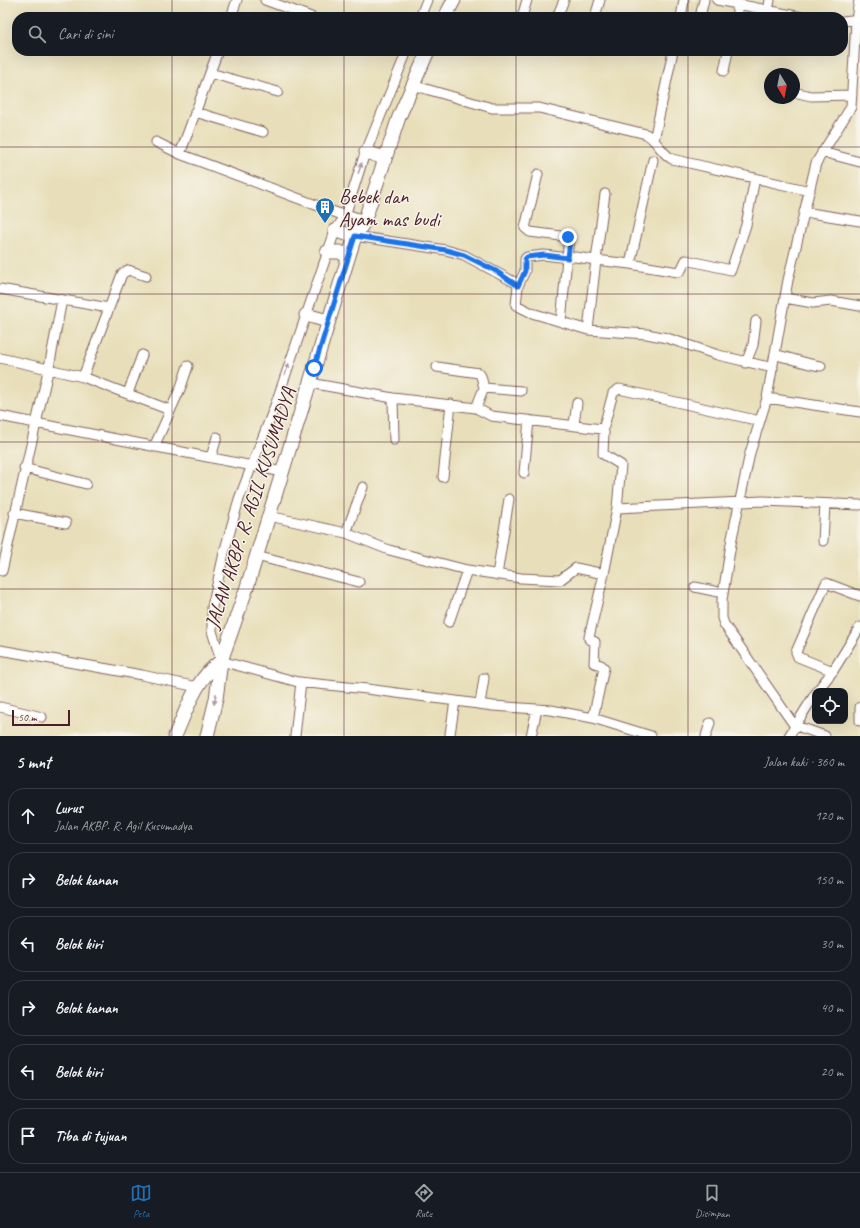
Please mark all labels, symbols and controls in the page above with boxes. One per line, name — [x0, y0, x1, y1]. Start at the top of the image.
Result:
search box — [12, 12, 848, 56]
icon: search — [26, 23, 48, 45]
text: Cari di sini — [58, 25, 113, 44]
north arrow — [764, 68, 800, 104]
one-way arrow — [357, 162, 363, 174]
place label: Bebek dan Ayam mas budi — [339, 184, 442, 232]
building icon: Bebek dan Ayam mas budi — [314, 196, 336, 224]
route end — [559, 228, 577, 246]
route start — [305, 359, 323, 377]
one-way arrow — [284, 363, 290, 375]
street label: JALAN AKBP. R. AGIL KUSUMADYA — [199, 383, 301, 633]
map controls — [812, 688, 848, 724]
button: locate — [812, 688, 848, 724]
one-way arrow — [212, 693, 218, 705]
scale bar — [12, 708, 70, 727]
text: 50 m — [18, 710, 37, 724]
text: 5 mnt — [16, 752, 51, 773]
text: Jalan kaki · 360 m — [764, 754, 844, 770]
text: Lurus — [55, 799, 83, 818]
icon: ahead — [17, 805, 39, 827]
text: 120 m — [815, 808, 843, 824]
text: Jalan AKBP. R. Agil Kusumadya — [55, 818, 192, 834]
icon: right — [17, 869, 39, 891]
text: Belok kanan — [55, 871, 118, 890]
text: 150 m — [815, 872, 843, 888]
icon: left — [17, 933, 39, 955]
text: Belok kiri — [55, 935, 102, 954]
text: 30 m — [821, 936, 843, 952]
icon: right — [17, 997, 39, 1019]
text: Belok kanan — [55, 999, 118, 1018]
text: 40 m — [821, 1000, 843, 1016]
icon: left — [17, 1061, 39, 1083]
text: Belok kiri — [55, 1063, 102, 1082]
text: 20 m — [821, 1064, 843, 1080]
icon: arrive — [17, 1125, 39, 1147]
text: Tiba di tujuan — [55, 1127, 126, 1146]
tab: Peta — [130, 1182, 152, 1220]
tab: Rute — [413, 1182, 435, 1220]
tab: Disimpan — [695, 1182, 730, 1220]

